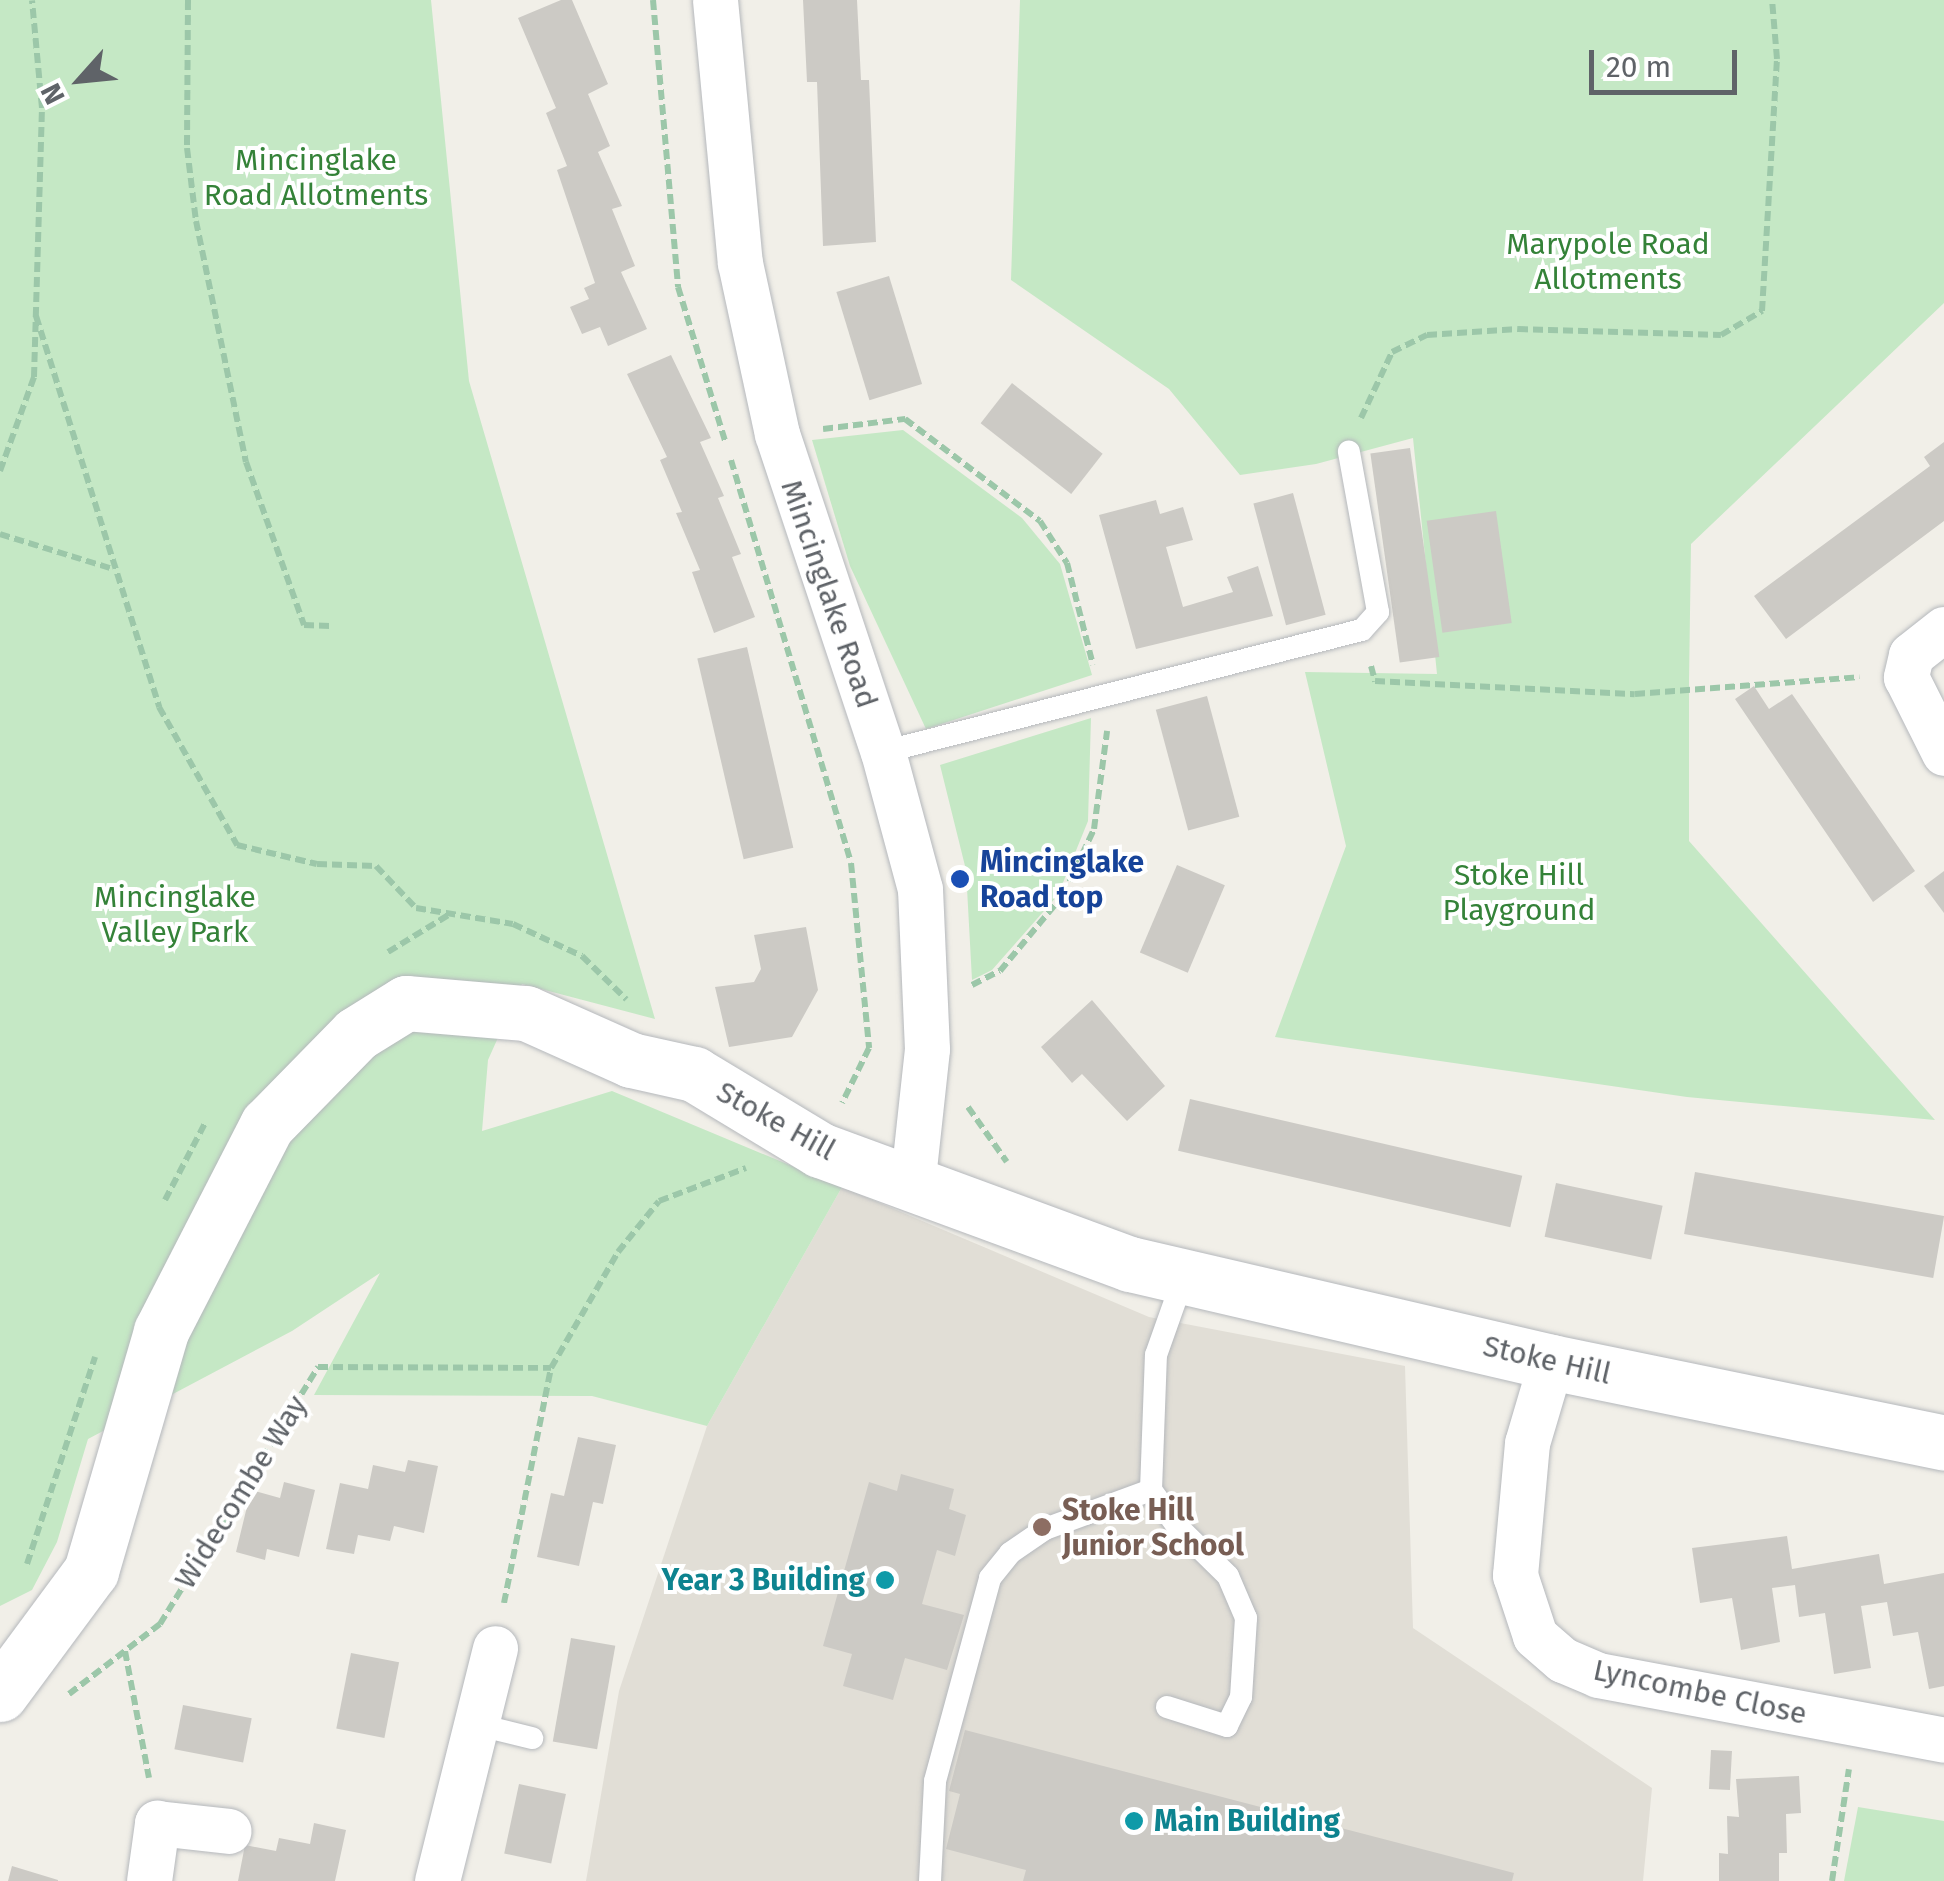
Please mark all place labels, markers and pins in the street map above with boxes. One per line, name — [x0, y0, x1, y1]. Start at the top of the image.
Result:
place label: Mincinglake Road top — [980, 844, 1144, 914]
marker: Mincinglake Road top — [949, 868, 971, 890]
place label: Stoke Hill Junior School — [1062, 1492, 1244, 1562]
marker: Stoke Hill Junior School — [1031, 1516, 1053, 1538]
place label: Year 3 Building — [661, 1562, 865, 1598]
marker: Year 3 Building — [874, 1569, 896, 1591]
place label: Main Building — [1154, 1803, 1340, 1839]
marker: Main Building — [1123, 1810, 1145, 1832]

